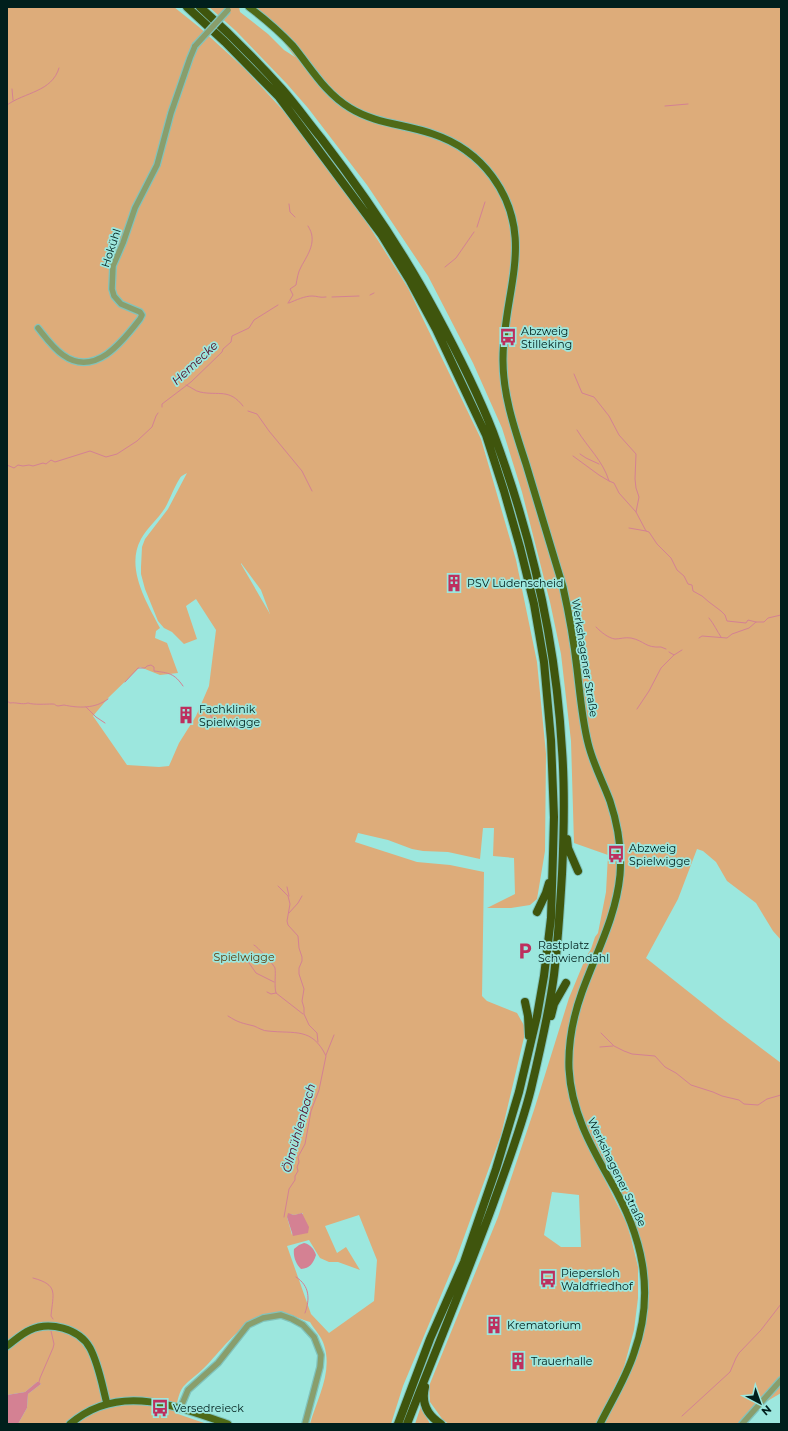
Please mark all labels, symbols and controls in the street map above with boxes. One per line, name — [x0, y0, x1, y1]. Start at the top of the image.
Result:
street label: Hokühl — [98, 227, 124, 269]
place label: Abzweig Stilleking — [521, 324, 572, 351]
bus stop icon: Abzweig Stilleking — [498, 327, 518, 347]
water label: Hemecke — [168, 337, 221, 388]
building icon: PSV Lüdenscheid — [444, 573, 464, 593]
place label: PSV Lüdenscheid — [467, 576, 564, 590]
street label: Werkshagener Straße — [569, 598, 601, 718]
place label: Fachklinik Spielwigge — [199, 702, 260, 729]
building icon: Fachklinik Spielwigge — [176, 705, 196, 725]
place label: Abzweig Spielwigge — [629, 841, 690, 868]
bus stop icon: Abzweig Spielwigge — [606, 844, 626, 864]
place label: Rastplatz Schwiendahl — [538, 938, 609, 965]
parking icon: Rastplatz Schwiendahl — [515, 941, 535, 961]
park label: Spielwigge — [213, 950, 275, 964]
water label: Ölmühlenbach — [279, 1082, 318, 1174]
street label: Werkshagener Straße — [585, 1115, 650, 1229]
place label: Piepersloh Waldfriedhof — [561, 1266, 634, 1293]
bus stop icon: Piepersloh Waldfriedhof — [538, 1269, 558, 1289]
building icon: Krematorium — [484, 1315, 504, 1335]
place label: Krematorium — [507, 1318, 581, 1332]
building icon: Trauerhalle — [508, 1351, 528, 1371]
place label: Trauerhalle — [531, 1354, 593, 1368]
north arrow — [740, 1383, 780, 1423]
bus stop icon: Versedreieck — [150, 1398, 170, 1418]
place label: Versedreieck — [173, 1401, 244, 1415]
text: N — [759, 1402, 775, 1419]

